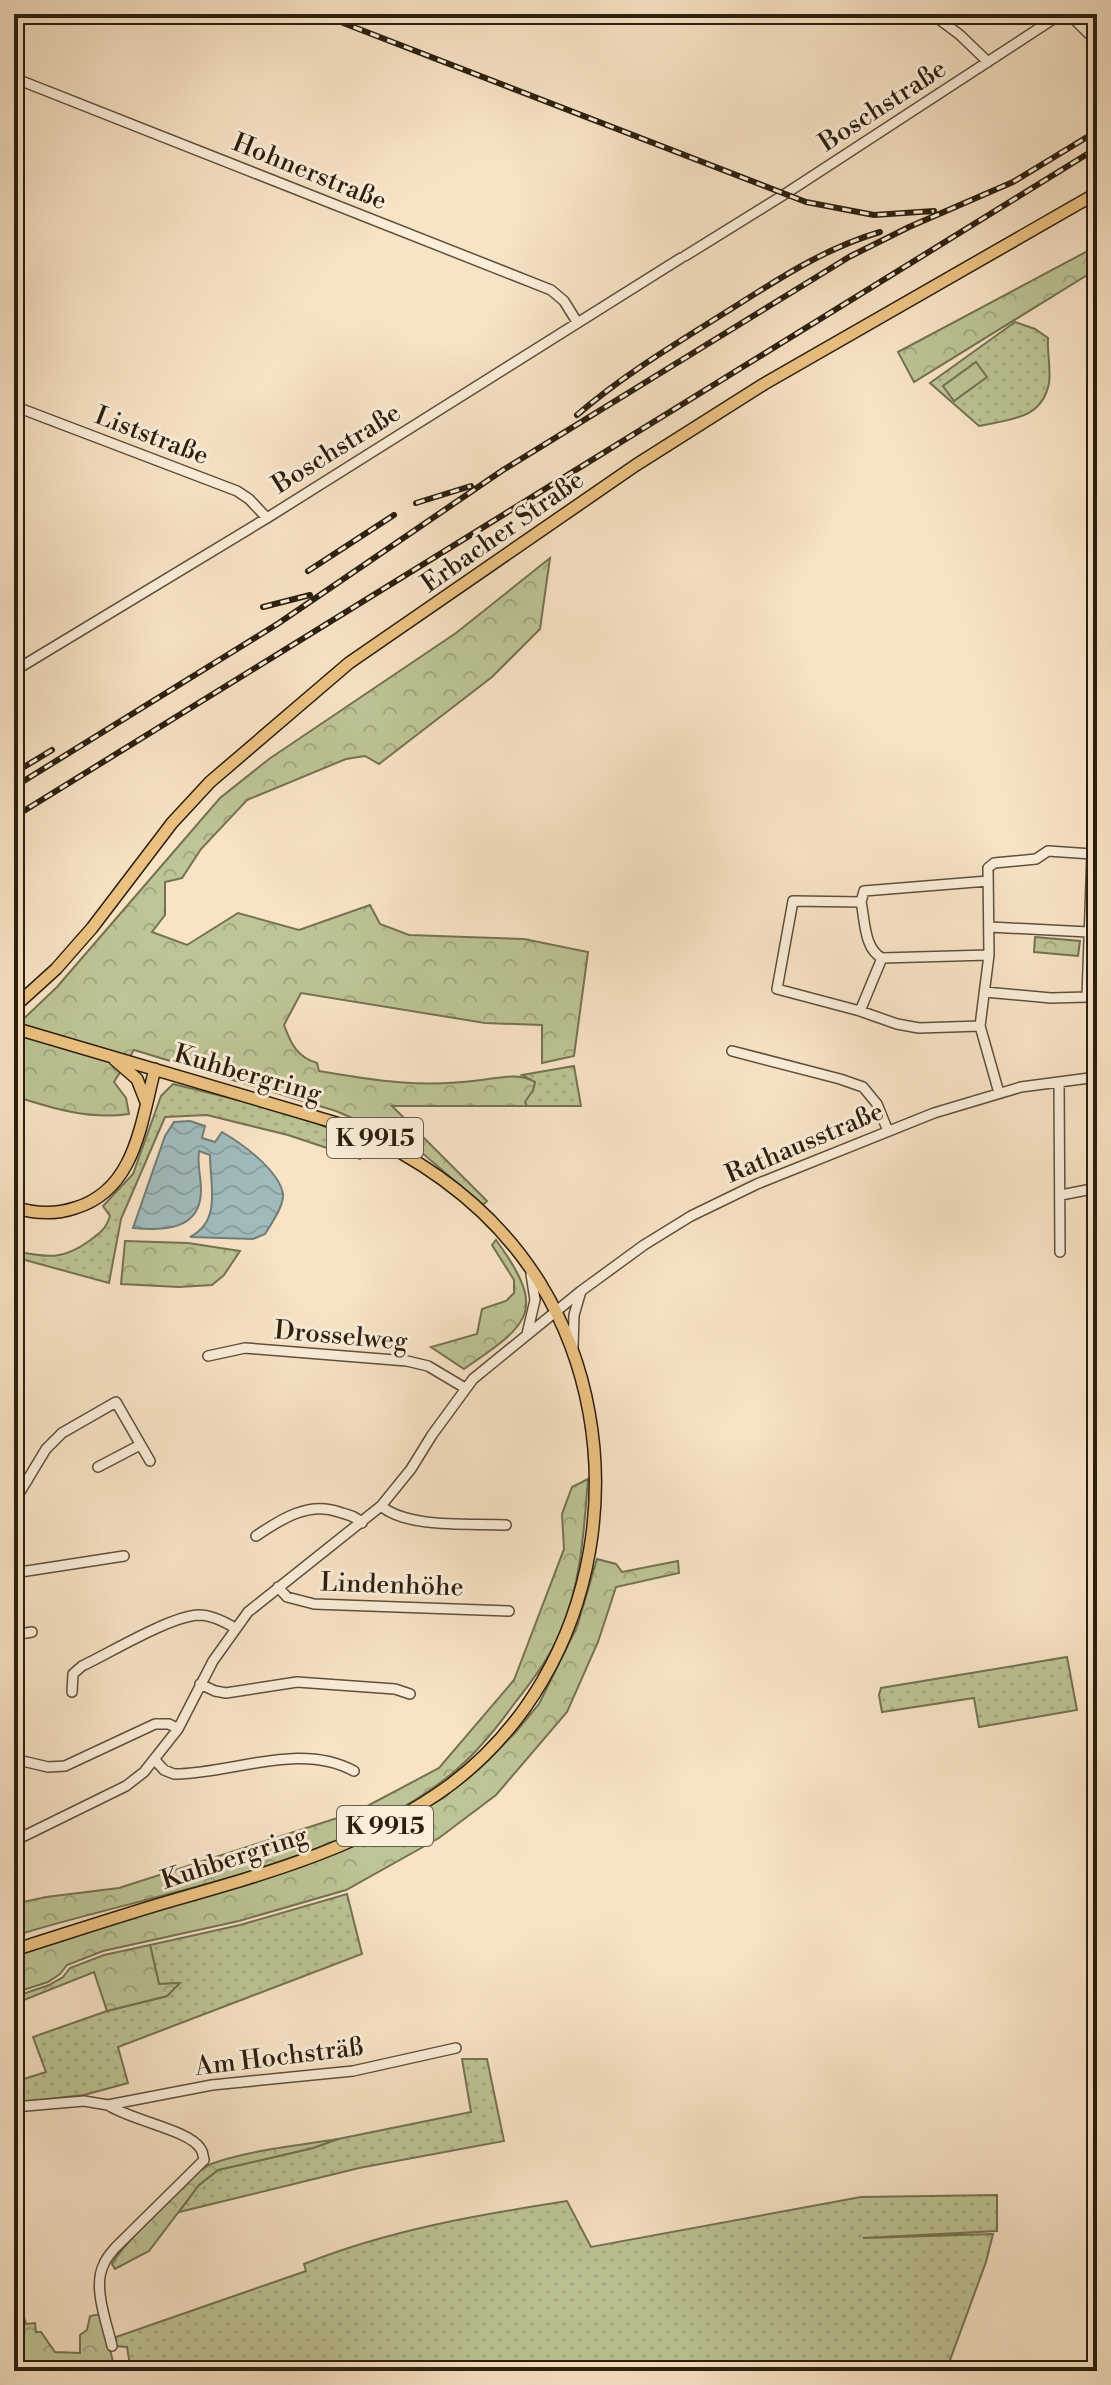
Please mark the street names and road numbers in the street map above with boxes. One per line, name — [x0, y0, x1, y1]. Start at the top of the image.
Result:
street label: Boschstraße — [812, 53, 952, 159]
street label: Hohnerstraße — [228, 126, 391, 217]
street label: Boschstraße — [266, 397, 407, 501]
street label: Liststraße — [90, 400, 213, 472]
street label: Erbacher Straße — [415, 464, 590, 600]
street label: Kuhbergring — [170, 1038, 326, 1110]
street label: Rathausstraße — [720, 1095, 888, 1191]
road number: K 9915 — [327, 1118, 423, 1158]
street label: Drosselweg — [273, 1314, 409, 1358]
street label: Lindenhöhe — [320, 1567, 464, 1603]
road number: K 9915 — [337, 1806, 433, 1846]
street label: Kuhbergring — [157, 1819, 312, 1897]
street label: Am Hochsträß — [192, 2031, 365, 2083]

